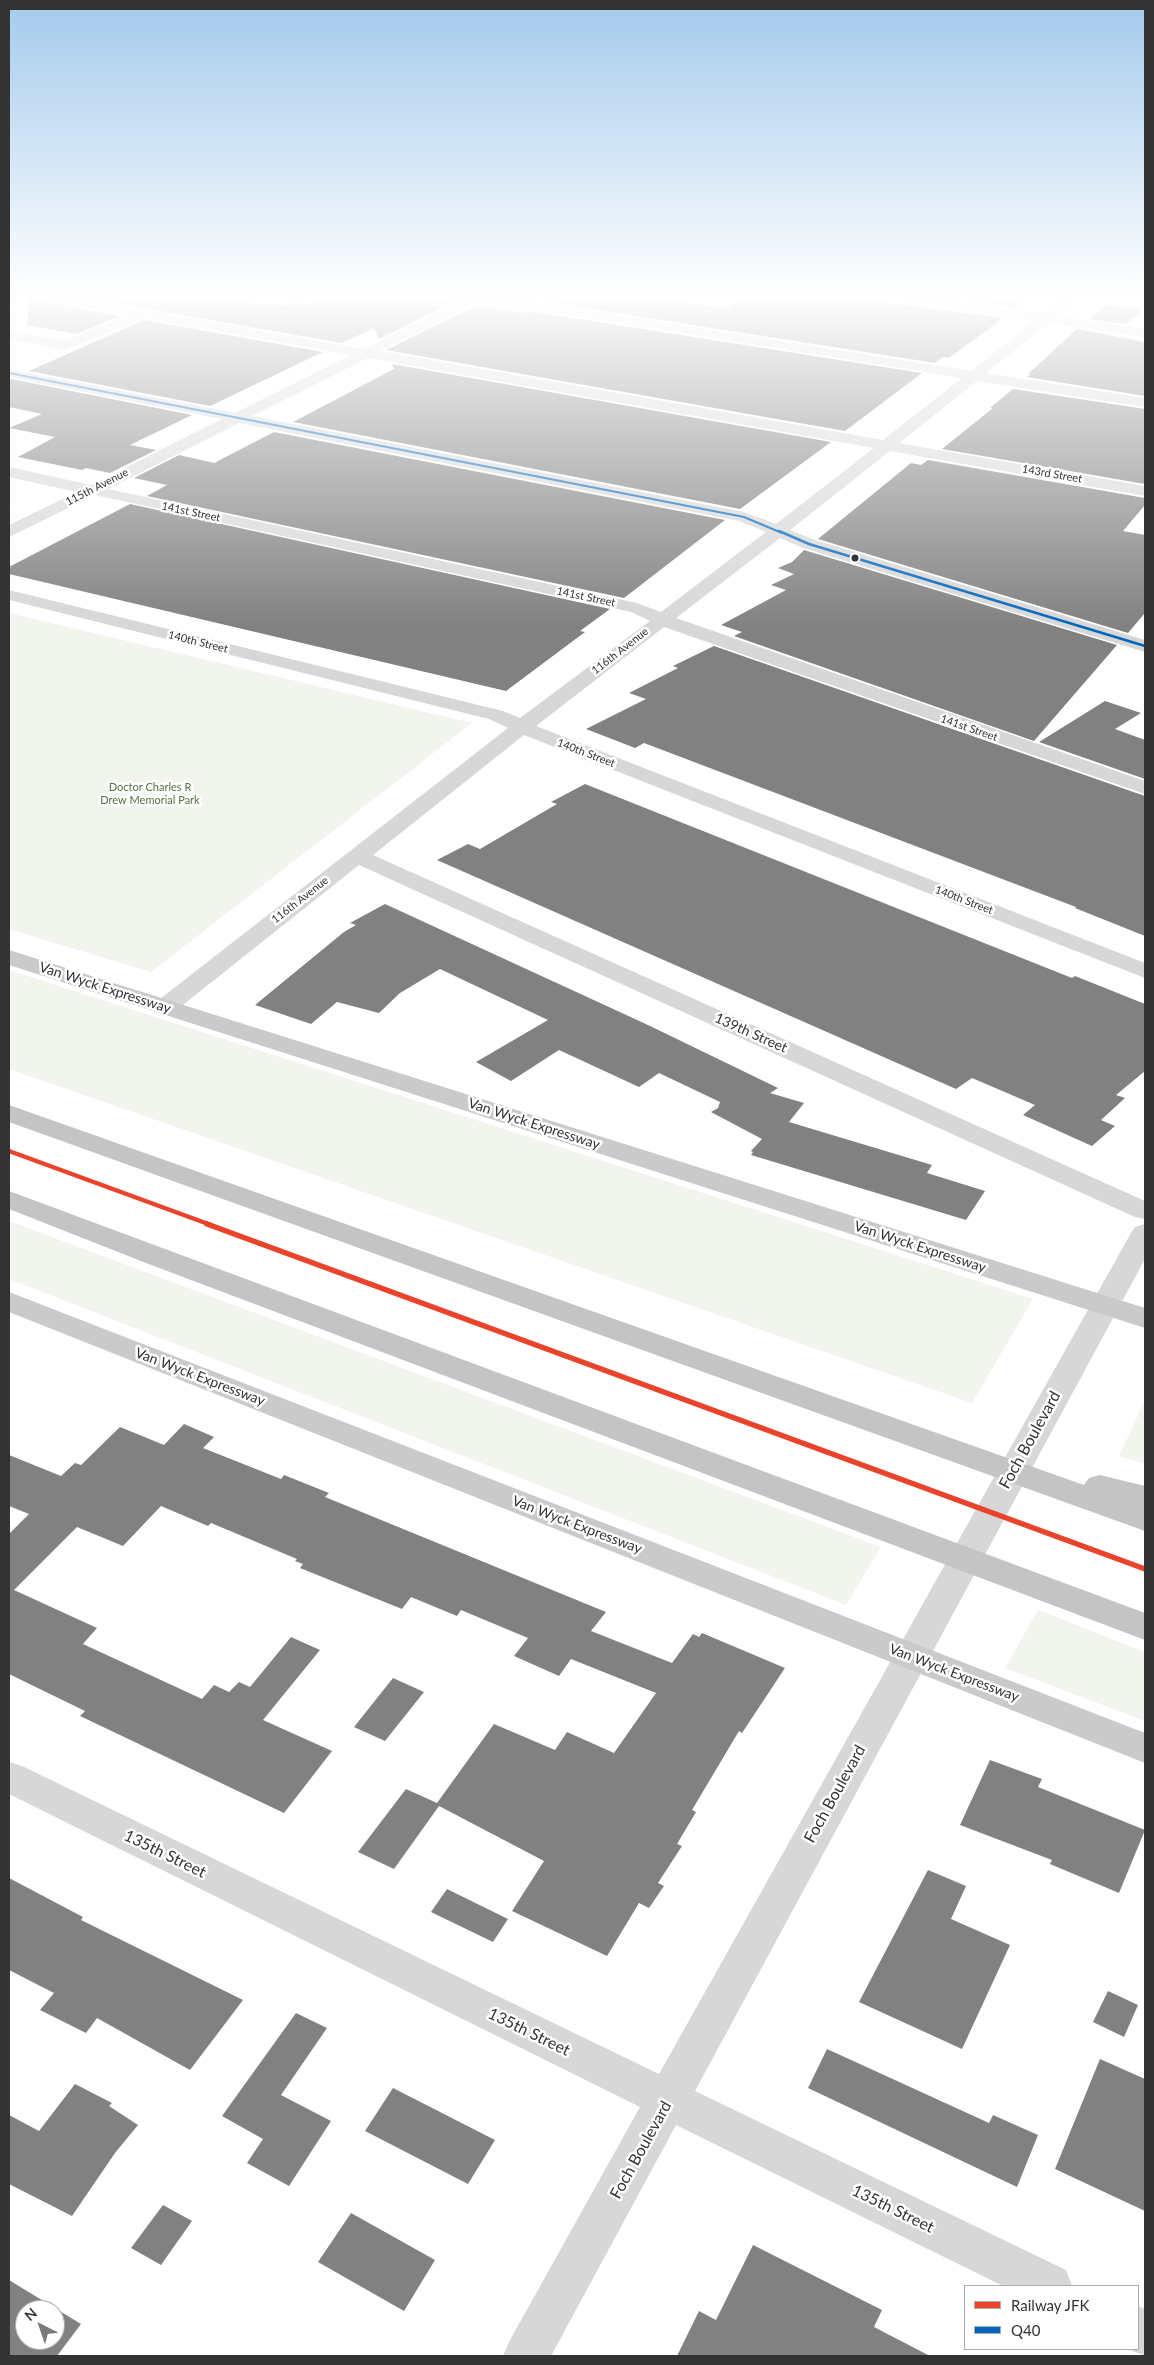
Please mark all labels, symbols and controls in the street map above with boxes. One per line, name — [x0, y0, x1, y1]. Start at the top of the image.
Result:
street label: 143rd Street — [1021, 462, 1083, 486]
street label: 115th Avenue — [64, 466, 130, 508]
street label: 141st Street — [160, 499, 222, 525]
unlabelled marker — [850, 553, 860, 563]
street label: 141st Street — [555, 584, 617, 610]
street label: 116th Avenue — [589, 625, 651, 677]
street label: 140th Street — [167, 628, 229, 656]
street label: 141st Street — [939, 712, 999, 744]
street label: 140th Street — [555, 736, 617, 770]
park label: Doctor Charles R Drew Memorial Park — [100, 780, 200, 806]
street label: 116th Avenue — [269, 874, 331, 926]
street label: 140th Street — [933, 883, 995, 917]
street label: Van Wyck Expressway — [37, 959, 173, 1017]
street label: 139th Street — [712, 1010, 790, 1056]
street label: Van Wyck Expressway — [466, 1095, 602, 1153]
street label: Van Wyck Expressway — [852, 1218, 988, 1276]
street label: Van Wyck Expressway — [133, 1344, 267, 1410]
street label: Foch Boulevard — [995, 1388, 1065, 1492]
street label: Van Wyck Expressway — [510, 1492, 644, 1558]
street label: Van Wyck Expressway — [887, 1640, 1021, 1706]
street label: Foch Boulevard — [800, 1742, 870, 1846]
street label: 135th Street — [121, 1826, 209, 1882]
street label: 135th Street — [485, 2004, 573, 2060]
street label: Foch Boulevard — [606, 2098, 676, 2202]
street label: 135th Street — [849, 2181, 937, 2237]
legend — [964, 2285, 1139, 2350]
text: Railway JFK — [1011, 2296, 1089, 2314]
north arrow — [15, 2300, 65, 2350]
text: N — [21, 2304, 40, 2324]
text: Q40 — [1011, 2321, 1040, 2339]

